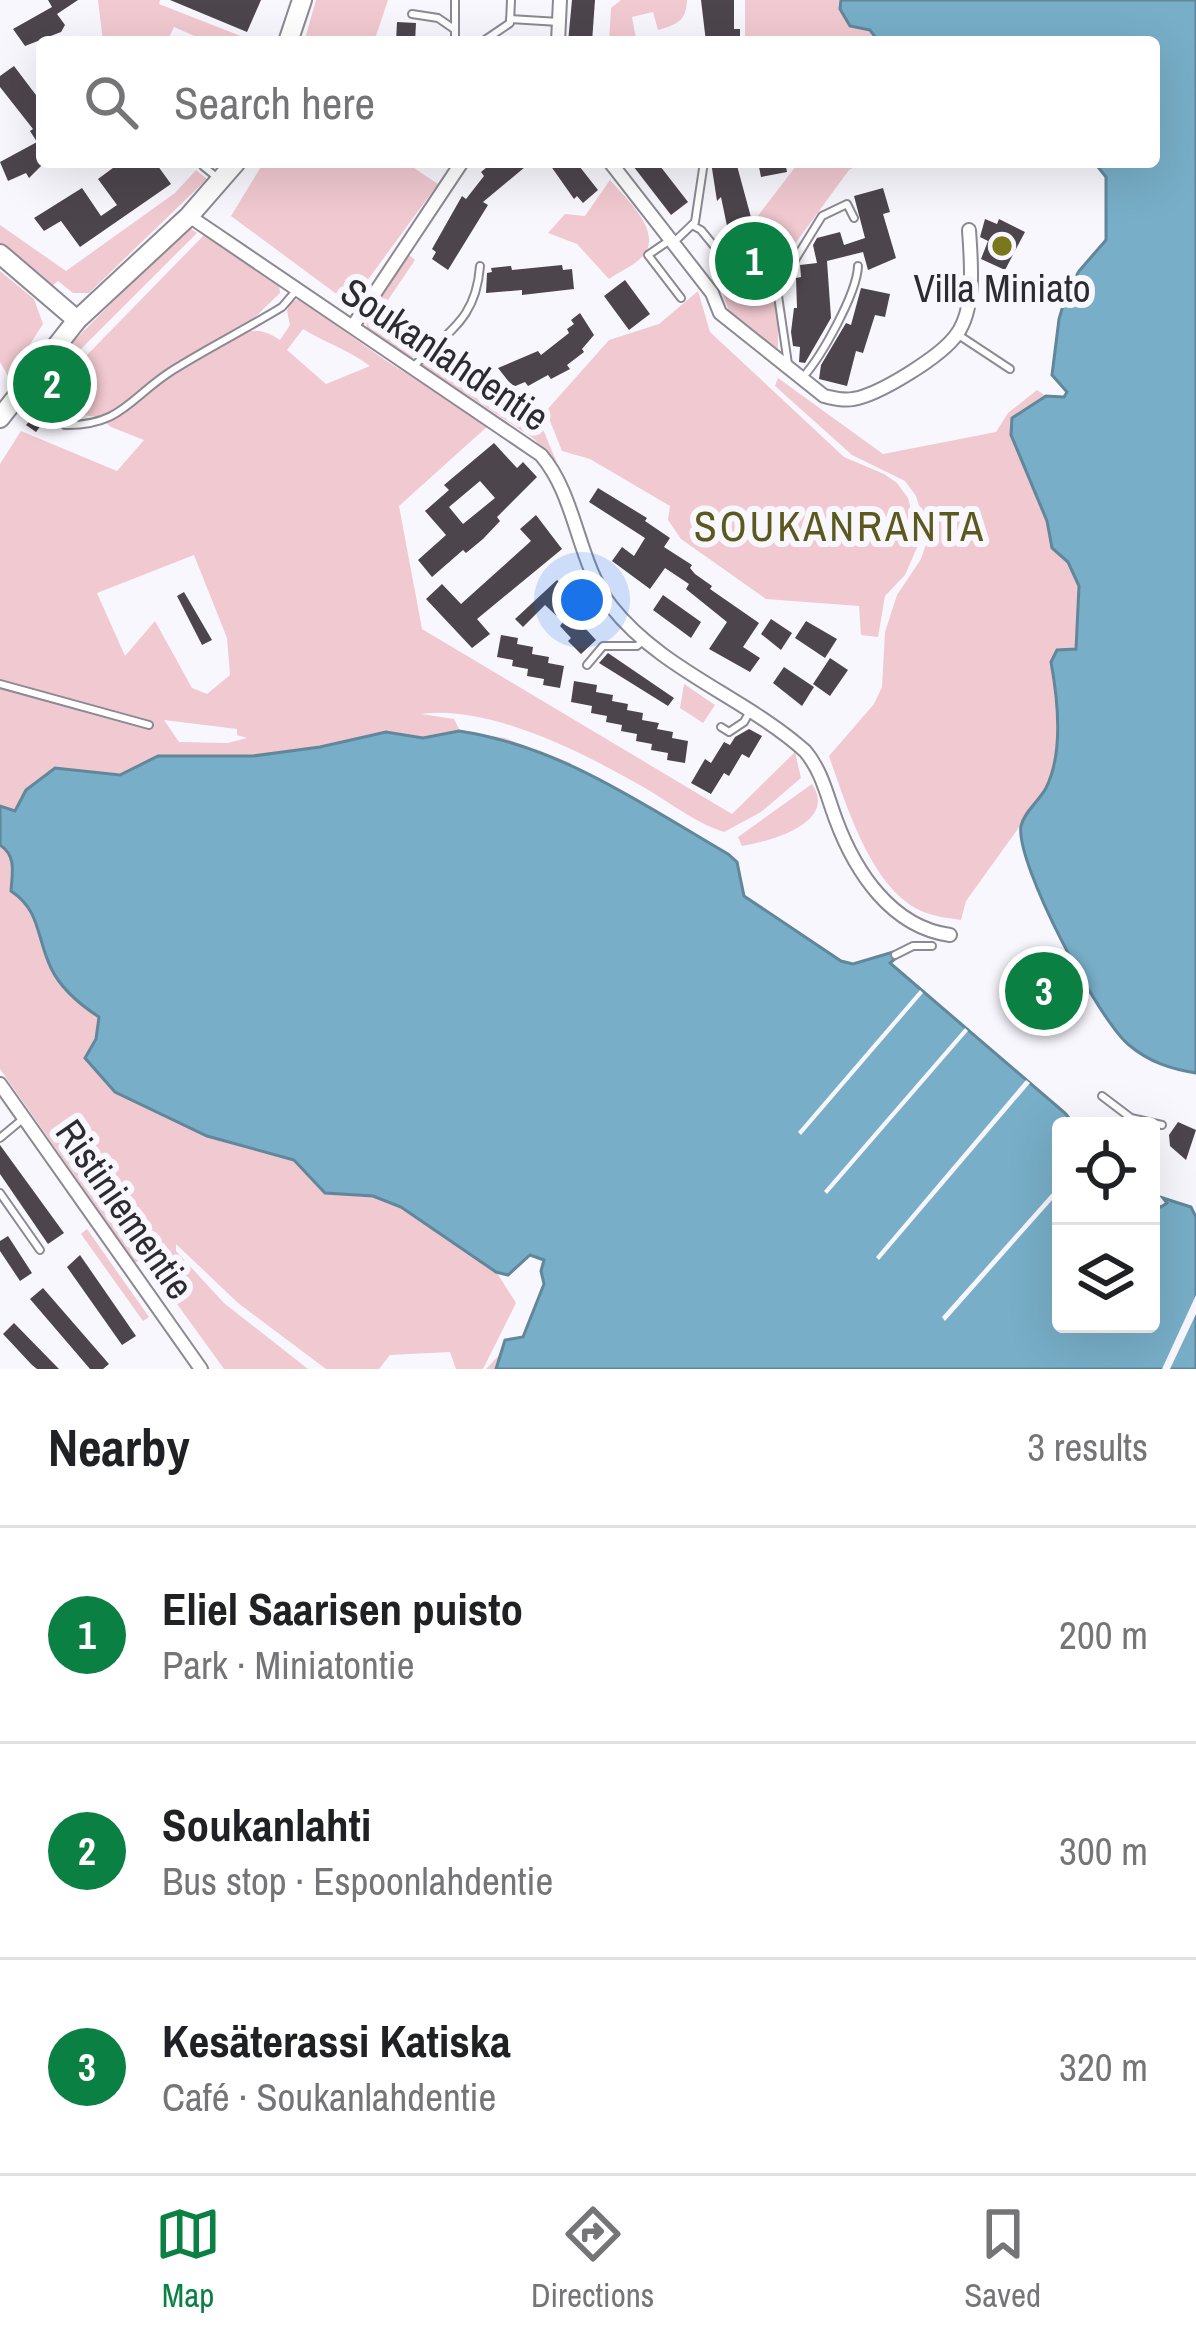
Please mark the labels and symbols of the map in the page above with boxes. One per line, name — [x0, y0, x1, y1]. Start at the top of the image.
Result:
pin: 1 — [715, 216, 793, 306]
marker: Villa Miniato — [989, 233, 1015, 259]
place label: Villa Miniato — [913, 262, 1091, 314]
street label: Soukanlahdentie — [331, 265, 559, 443]
pin: 2 — [13, 339, 91, 429]
district label: SOUKANRANTA — [694, 498, 986, 554]
your location — [552, 570, 612, 630]
pin: 3 — [1005, 946, 1083, 1036]
street label: Ristiniementie — [44, 1109, 206, 1309]

